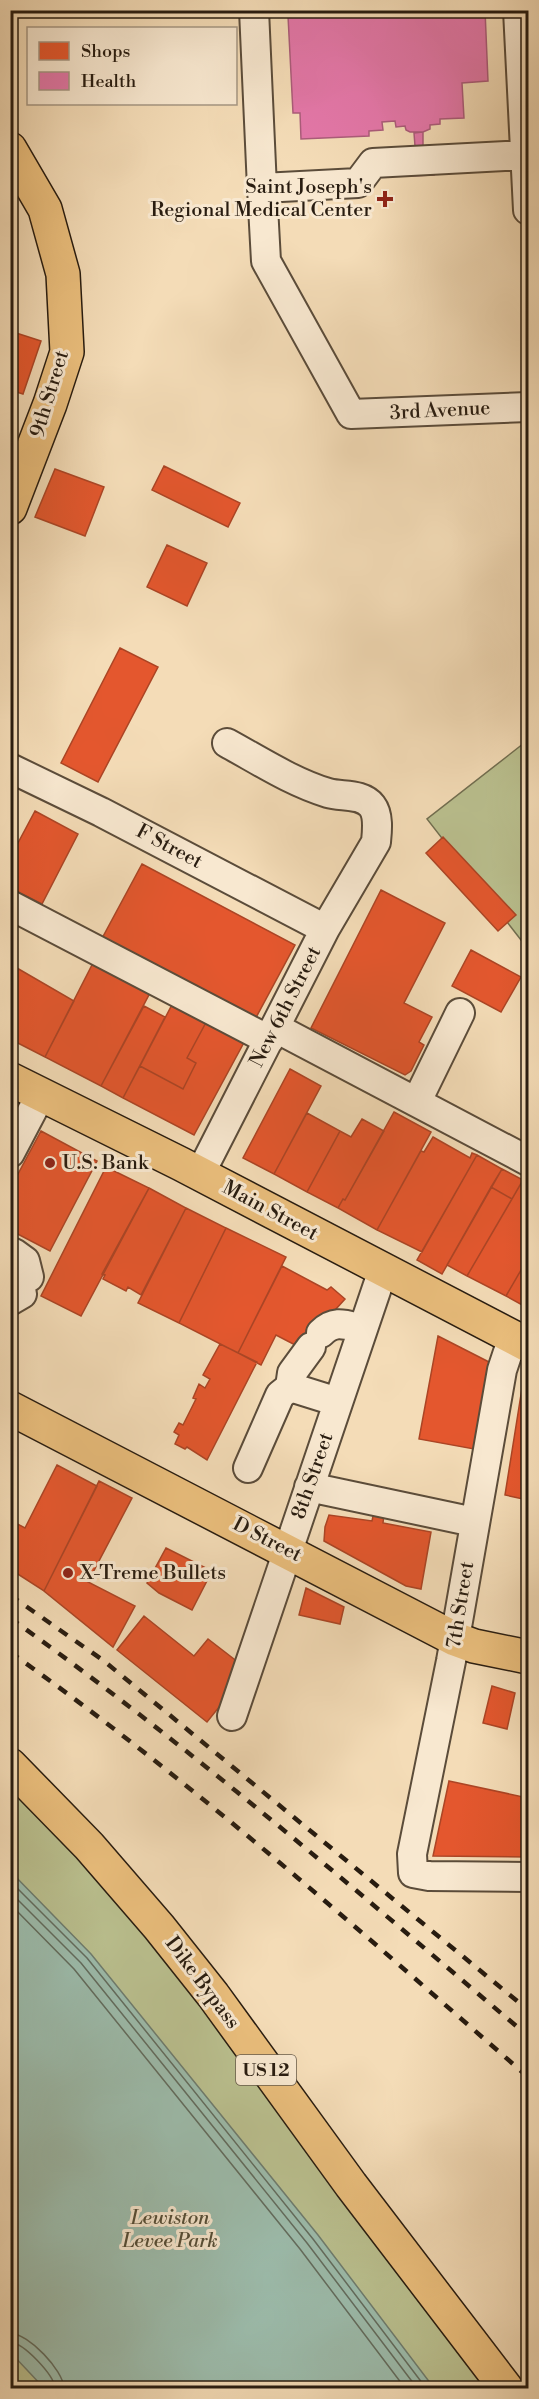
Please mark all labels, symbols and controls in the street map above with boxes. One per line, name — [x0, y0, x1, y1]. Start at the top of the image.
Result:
legend — [27, 27, 237, 105]
text: Shops — [81, 40, 131, 63]
text: Health — [81, 70, 137, 93]
place label: Saint Joseph's Regional Medical Center — [151, 175, 372, 223]
marker: Saint Joseph's Regional Medical Center — [376, 190, 394, 208]
street label: 9th Street — [25, 347, 75, 441]
street label: 3rd Avenue — [389, 396, 491, 426]
street label: F Street — [132, 819, 206, 875]
street label: New 6th Street — [245, 942, 327, 1072]
place label: U.S. Bank — [62, 1151, 150, 1176]
marker: U.S. Bank — [43, 1156, 57, 1170]
street label: Main Street — [218, 1175, 322, 1247]
street label: 8th Street — [287, 1429, 339, 1523]
street label: D Street — [228, 1512, 306, 1568]
street label: 7th Street — [442, 1560, 480, 1650]
place label: X-Treme Bullets — [79, 1561, 226, 1586]
marker: X-Treme Bullets — [61, 1566, 75, 1580]
street label: Dike Bypass — [159, 1932, 245, 2034]
road number: US 12 — [236, 2055, 296, 2085]
park label: Lewiston Levee Park — [121, 2206, 218, 2254]

